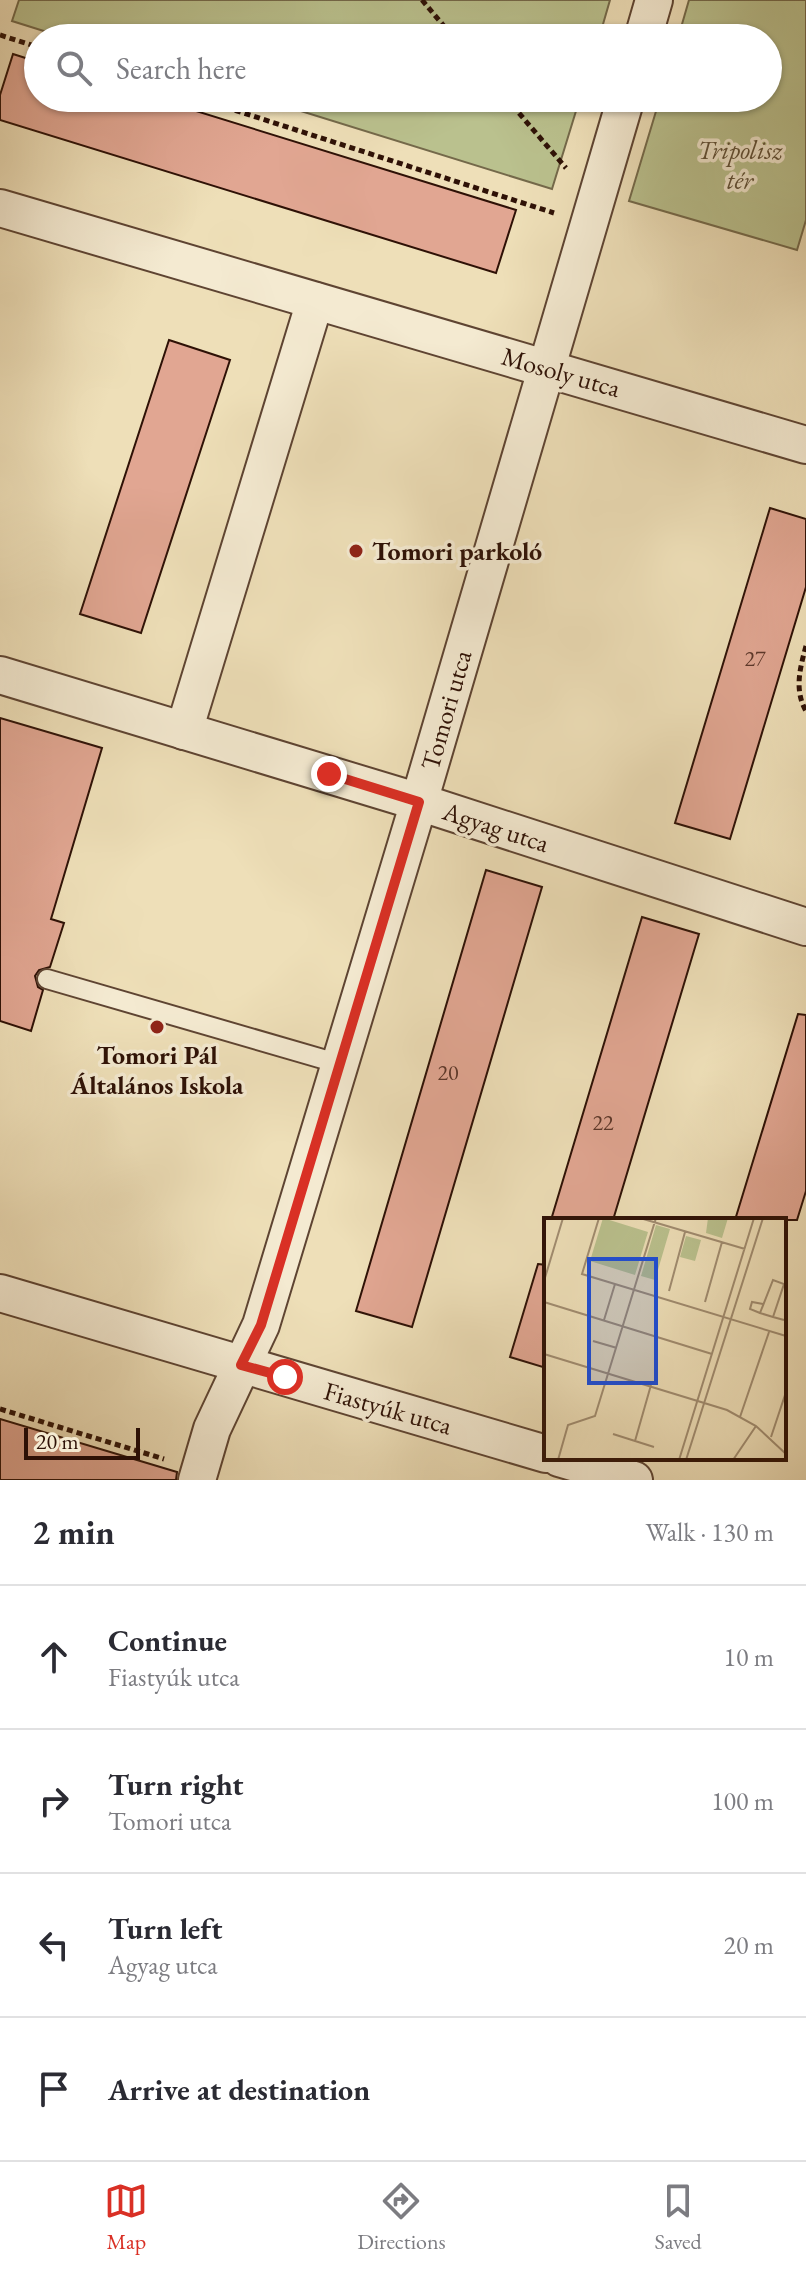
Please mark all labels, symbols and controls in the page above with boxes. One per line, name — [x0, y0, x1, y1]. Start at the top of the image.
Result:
search box — [24, 24, 782, 112]
icon: search — [52, 46, 96, 90]
text: Search here — [116, 49, 246, 88]
park label: Tripolisz tér — [698, 133, 783, 197]
street label: Mosoly utca — [498, 339, 625, 405]
place label: Tomori parkoló — [372, 534, 542, 568]
marker: Tomori parkoló — [347, 542, 365, 560]
house number: 27 — [744, 644, 766, 673]
street label: Tomori utca — [413, 645, 480, 774]
route end — [311, 756, 347, 792]
street label: Agyag utca — [438, 794, 554, 860]
marker: Tomori Pál Általános Iskola — [148, 1018, 166, 1036]
place label: Tomori Pál Általános Iskola — [70, 1038, 244, 1102]
house number: 20 — [437, 1058, 459, 1087]
house number: 22 — [592, 1108, 614, 1137]
inset map — [544, 1218, 786, 1460]
route start — [267, 1359, 303, 1395]
street label: Fiastyúk utca — [320, 1374, 457, 1443]
scale bar — [24, 1424, 140, 1460]
text: 20 m — [36, 1427, 79, 1456]
text: 2 min — [32, 1510, 115, 1554]
text: Walk · 130 m — [646, 1515, 774, 1549]
text: Continue — [108, 1621, 227, 1660]
icon: ahead — [32, 1635, 76, 1679]
text: 10 m — [724, 1640, 774, 1674]
text: Fiastyúk utca — [108, 1660, 240, 1694]
text: Turn right — [108, 1765, 244, 1804]
icon: right — [32, 1779, 76, 1823]
text: 100 m — [711, 1784, 774, 1818]
text: Tomori utca — [108, 1804, 231, 1838]
text: Turn left — [108, 1909, 222, 1948]
icon: left — [32, 1923, 76, 1967]
text: 20 m — [724, 1928, 774, 1962]
text: Agyag utca — [108, 1948, 218, 1982]
icon: arrive — [32, 2067, 76, 2111]
text: Arrive at destination — [108, 2070, 370, 2109]
tab: Map — [104, 2179, 148, 2256]
tab: Directions — [357, 2179, 446, 2256]
tab: Saved — [654, 2179, 702, 2256]

